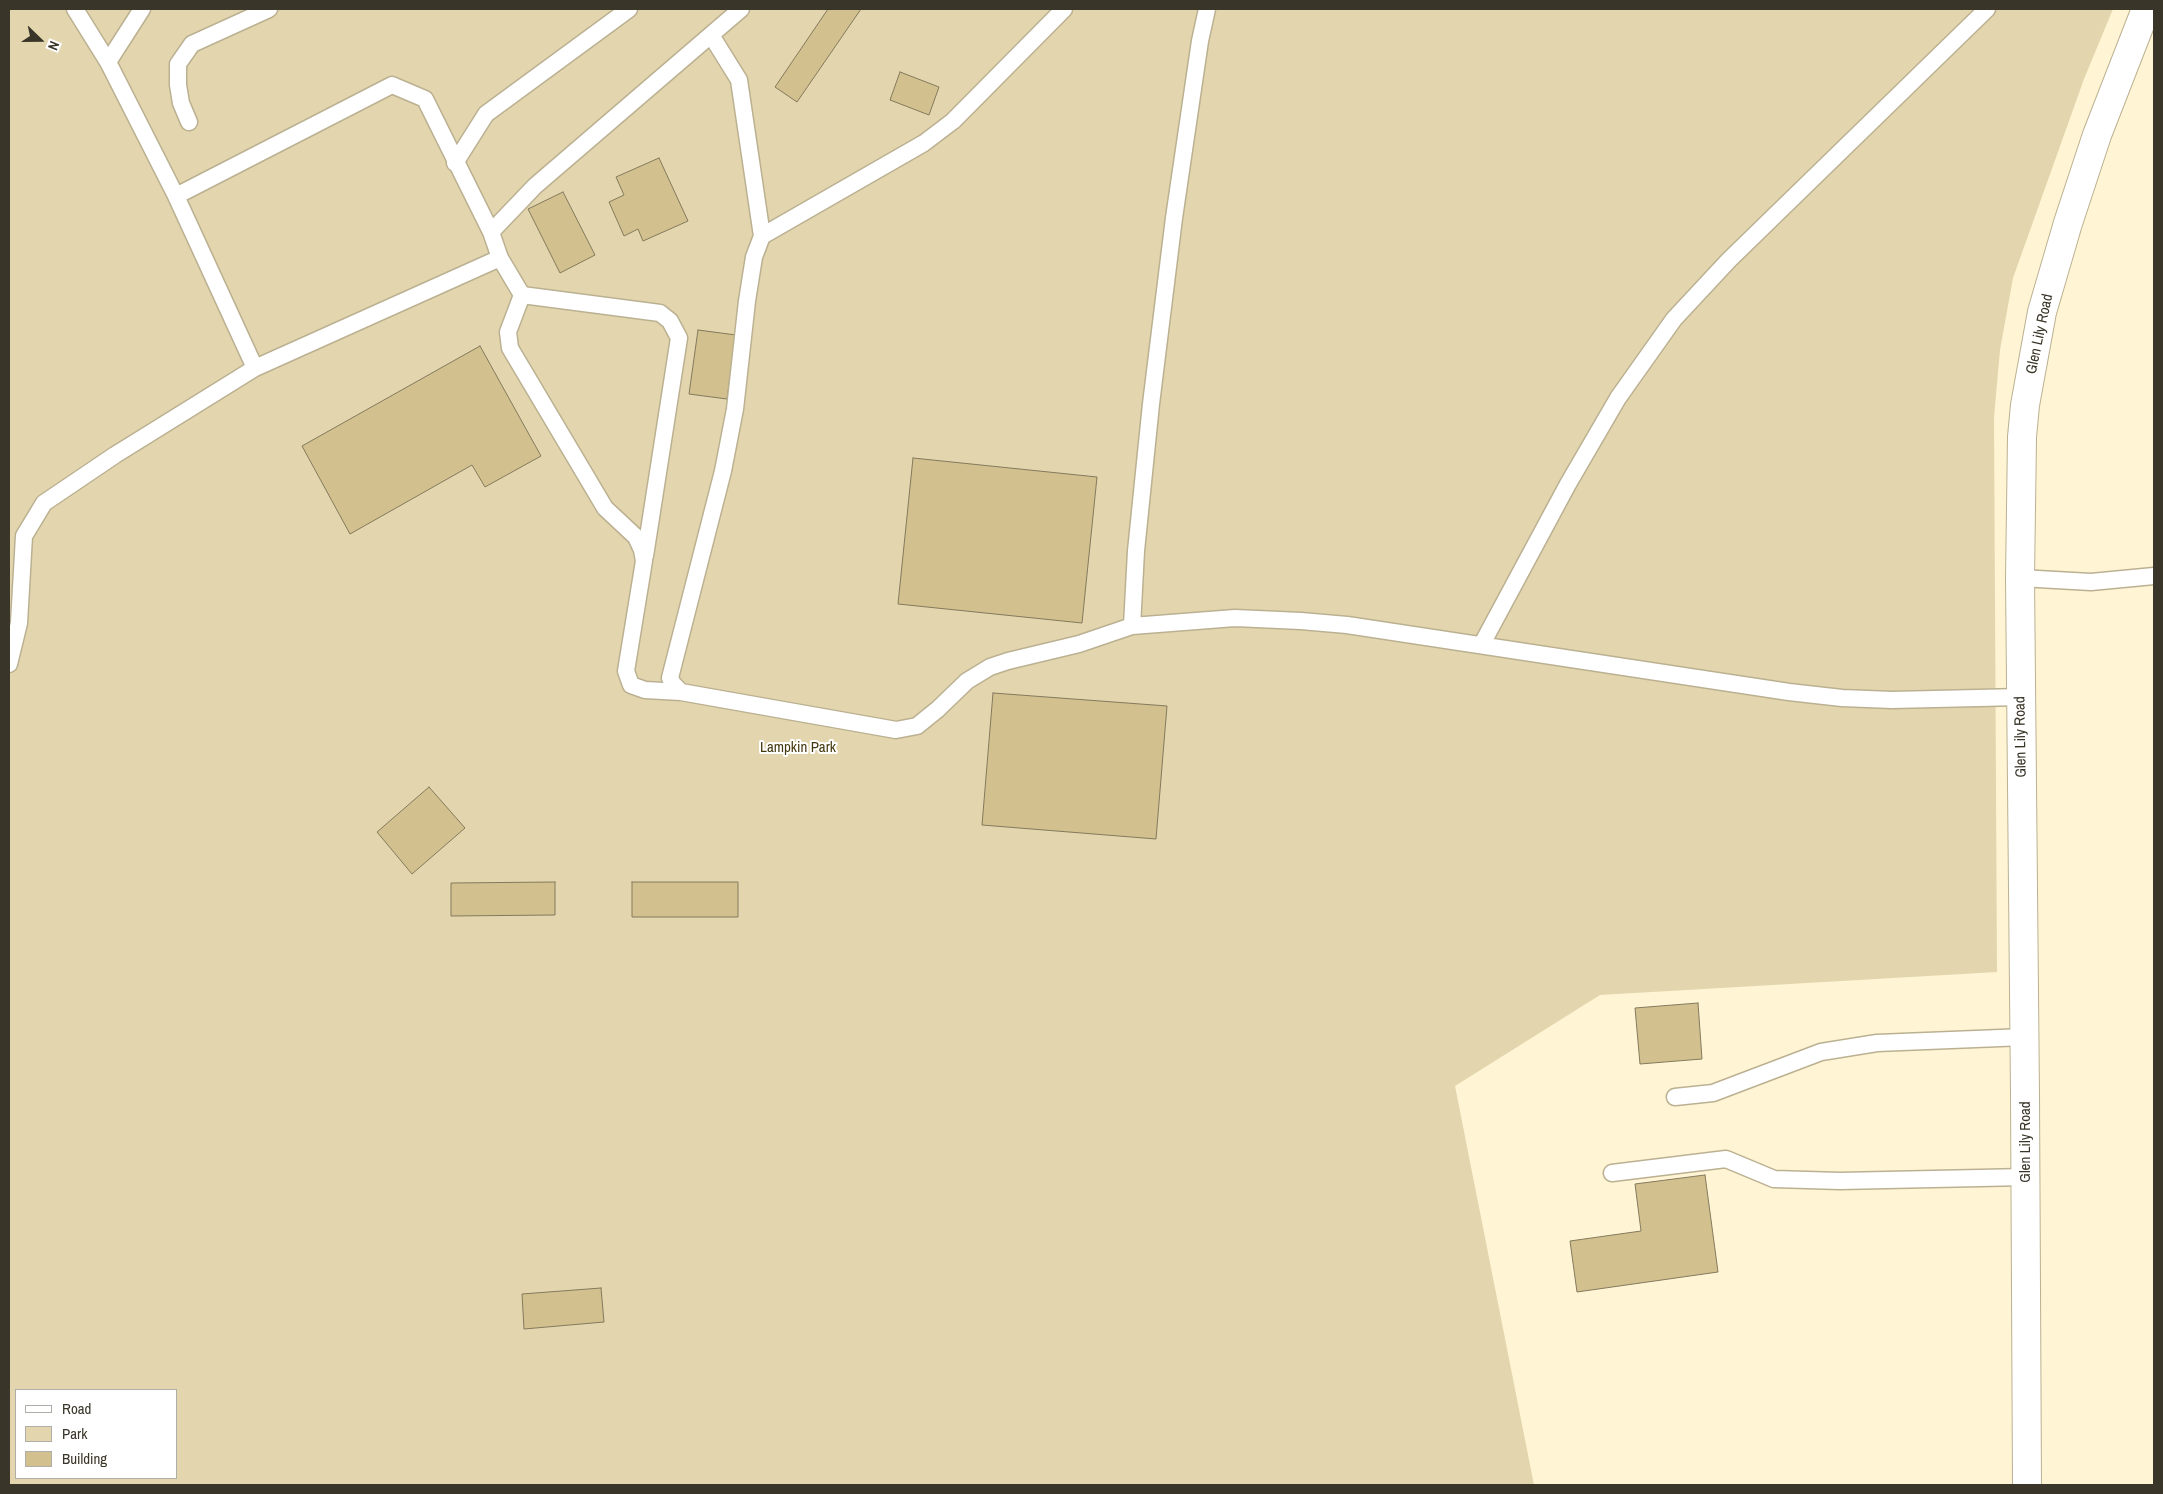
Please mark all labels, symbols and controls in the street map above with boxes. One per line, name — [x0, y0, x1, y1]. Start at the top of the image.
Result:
north arrow — [15, 15, 65, 65]
text: N — [44, 38, 64, 53]
street label: Glen Lily Road — [2023, 292, 2057, 376]
street label: Glen Lily Road — [2011, 696, 2031, 778]
park label: Lampkin Park — [760, 739, 836, 757]
street label: Glen Lily Road — [2017, 1101, 2035, 1183]
legend — [15, 1389, 178, 1479]
text: Road — [62, 1398, 91, 1419]
text: Park — [62, 1423, 87, 1444]
text: Building — [62, 1448, 107, 1469]

